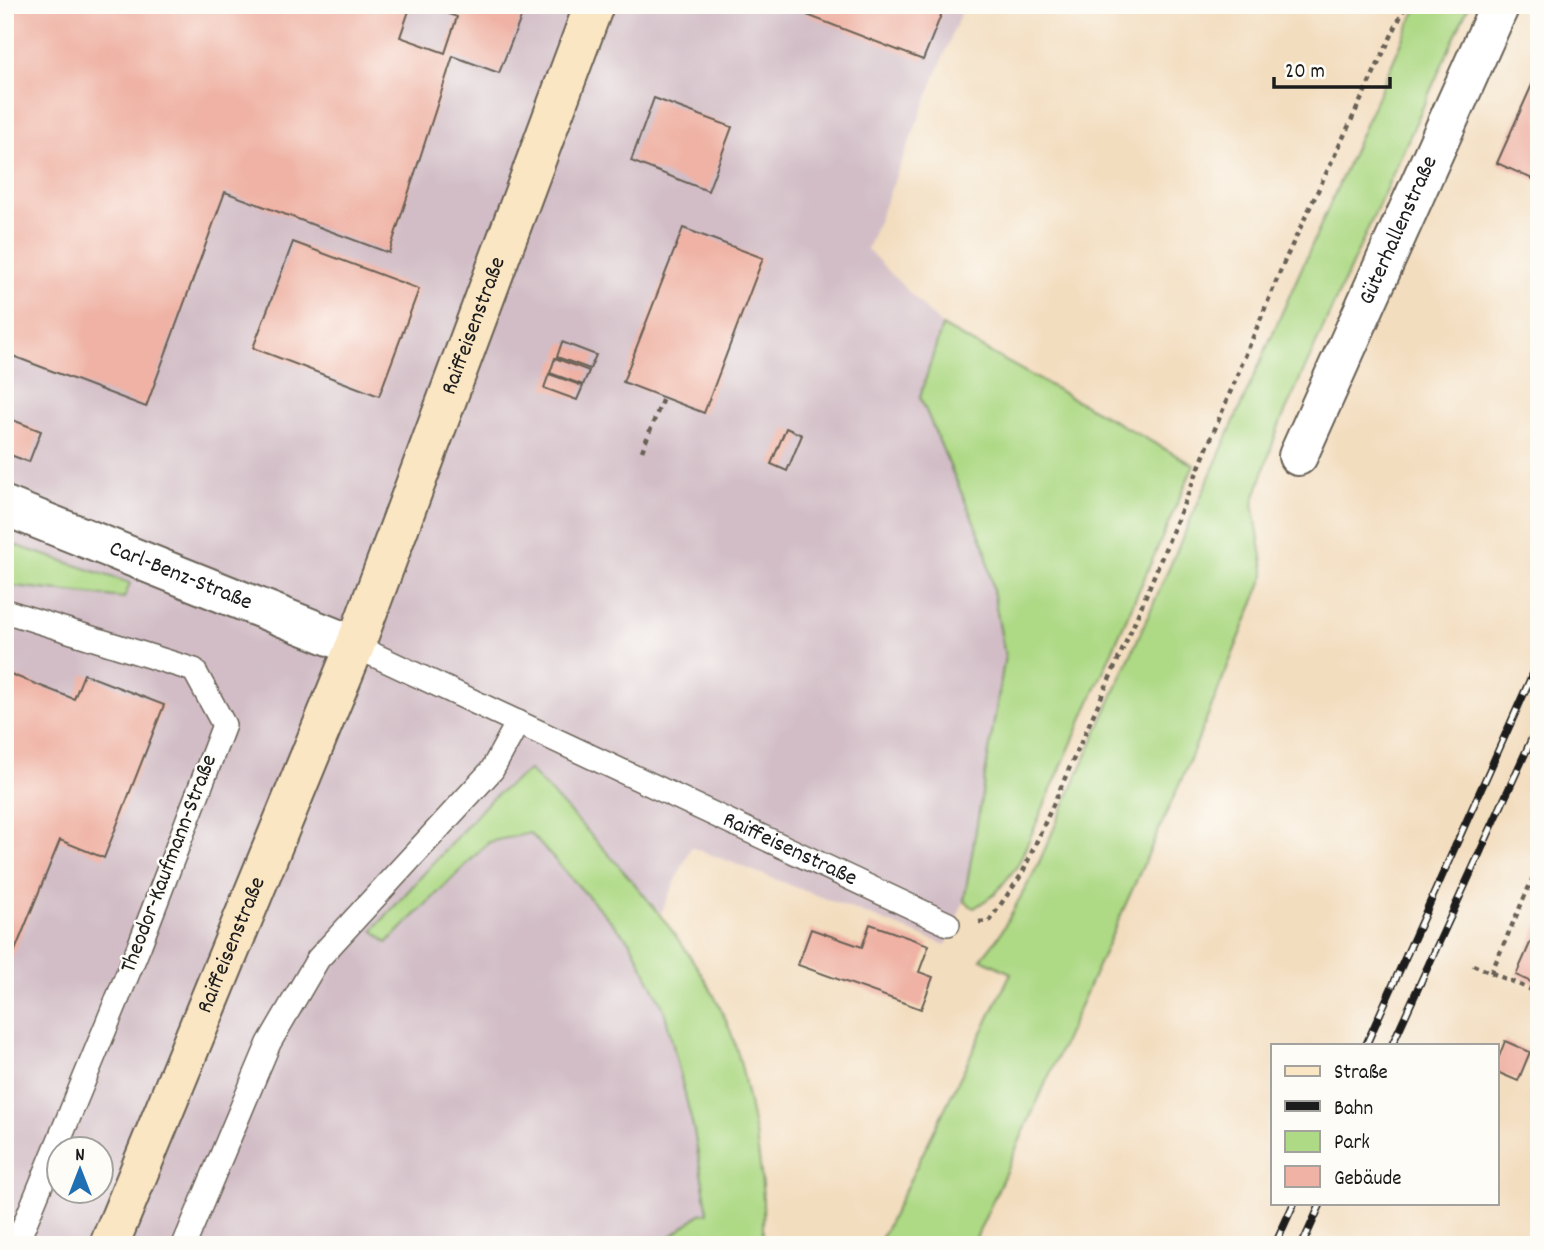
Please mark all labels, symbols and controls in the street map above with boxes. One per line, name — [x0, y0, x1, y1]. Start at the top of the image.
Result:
scale bar — [1274, 46, 1390, 90]
text: 20 m — [1285, 58, 1325, 88]
street label: Güterhallenstraße — [1351, 151, 1447, 311]
street label: Raiffeisenstraße — [433, 252, 515, 400]
street label: Carl-Benz-Straße — [104, 533, 257, 620]
street label: Theodor-Kaufmann-Straße — [113, 750, 227, 978]
street label: Raiffeisenstraße — [717, 804, 862, 896]
street label: Raiffeisenstraße — [189, 872, 275, 1019]
legend — [1271, 1044, 1498, 1204]
text: Straße — [1334, 1059, 1388, 1089]
text: Bahn — [1334, 1095, 1373, 1125]
text: Park — [1334, 1129, 1370, 1159]
north arrow — [46, 1134, 116, 1204]
text: N — [75, 1143, 85, 1170]
text: Gebäude — [1334, 1165, 1402, 1195]

